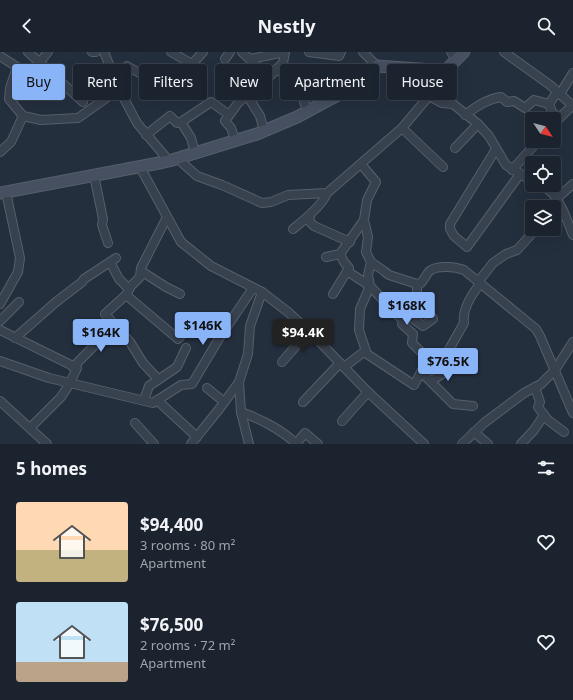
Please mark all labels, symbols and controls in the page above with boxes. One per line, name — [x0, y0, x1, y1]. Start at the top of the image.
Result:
text: Nestly — [258, 14, 315, 38]
icon: back — [16, 15, 38, 37]
icon: search — [535, 15, 557, 37]
chip: Buy — [12, 64, 65, 100]
chip: Rent — [73, 64, 131, 100]
chip: Filters — [139, 64, 207, 100]
chip: New — [215, 64, 272, 100]
chip: Apartment — [280, 64, 379, 100]
chip: House — [387, 64, 457, 100]
north arrow — [525, 112, 561, 148]
map controls — [525, 112, 561, 236]
button: locate — [525, 156, 561, 192]
button: layers — [525, 200, 561, 236]
pin: $168K — [379, 292, 435, 326]
text: $168K — [388, 296, 426, 314]
pin: $146K — [175, 312, 231, 346]
text: $146K — [184, 316, 222, 334]
pin: $164K — [73, 319, 129, 353]
pin: $94.4K — [270, 319, 336, 353]
text: $164K — [82, 323, 120, 341]
text: $94.4K — [282, 323, 324, 341]
pin: $76.5K — [415, 348, 481, 382]
text: $76.5K — [427, 352, 469, 370]
text: 5 homes — [16, 457, 87, 480]
icon: filters — [535, 457, 557, 479]
text: $94,400 — [140, 513, 203, 536]
icon: home — [48, 518, 96, 566]
icon: heart — [535, 531, 557, 553]
text: 3 rooms · 80 m² — [140, 536, 235, 554]
text: Apartment — [140, 554, 206, 572]
text: $76,500 — [140, 613, 203, 636]
icon: home — [48, 618, 96, 666]
icon: heart — [535, 631, 557, 653]
text: 2 rooms · 72 m² — [140, 636, 235, 654]
text: Apartment — [140, 654, 206, 672]

